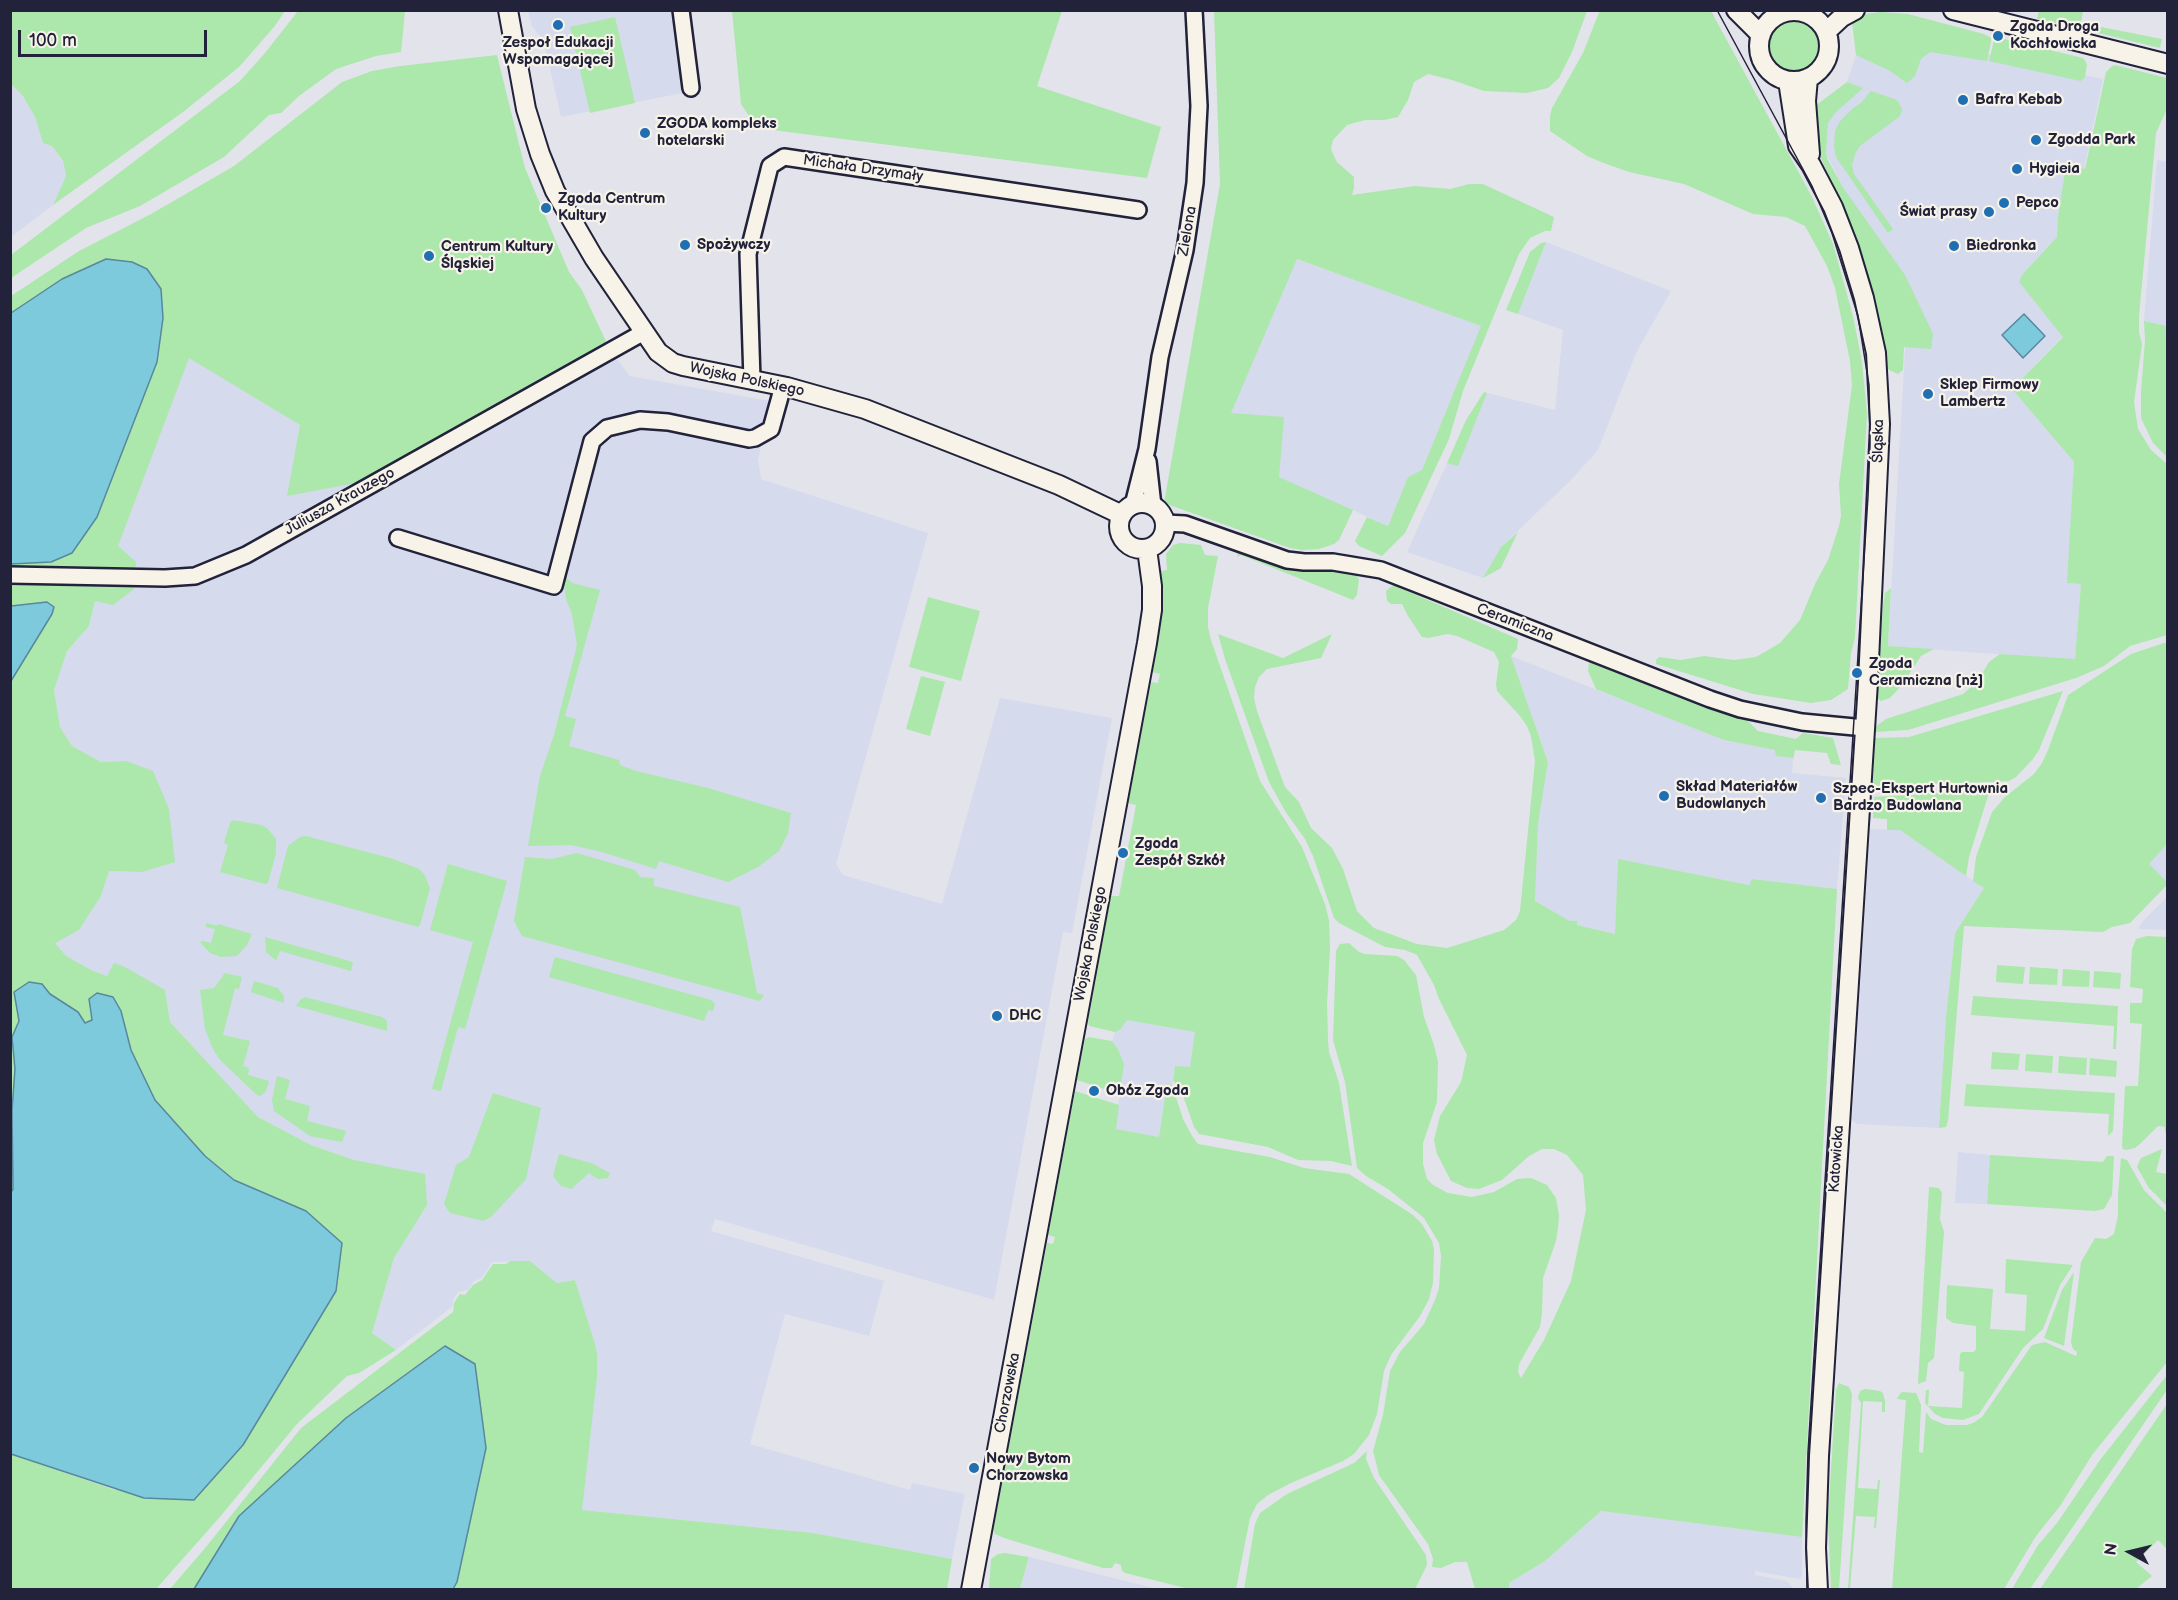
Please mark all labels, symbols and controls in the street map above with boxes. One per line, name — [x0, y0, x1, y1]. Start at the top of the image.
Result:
scale bar — [21, 18, 210, 56]
marker: Zespoł Edukacji Wspomagającej — [551, 18, 565, 32]
place label: Zgoda Droga Kochłowicka — [2010, 18, 2099, 53]
marker: Zgoda Droga Kochłowicka — [1991, 29, 2005, 43]
text: 100 m — [29, 30, 77, 51]
place label: Zespoł Edukacji Wspomagającej — [503, 34, 613, 69]
place label: Bafra Kebab — [1975, 91, 2062, 109]
marker: Bafra Kebab — [1956, 93, 1970, 107]
place label: ZGODA kompleks hotelarski — [657, 115, 777, 150]
marker: ZGODA kompleks hotelarski — [638, 126, 652, 140]
place label: Zgodda Park — [2048, 131, 2135, 149]
marker: Zgodda Park — [2029, 133, 2043, 147]
street label: Michała Drzymały — [802, 152, 924, 186]
place label: Hygieia — [2029, 160, 2080, 178]
marker: Hygieia — [2010, 162, 2024, 176]
place label: Zgoda Centrum Kultury — [558, 190, 665, 225]
place label: Pepco — [2016, 194, 2059, 212]
marker: Pepco — [1997, 196, 2011, 210]
marker: Zgoda Centrum Kultury — [539, 201, 553, 215]
place label: Świat prasy — [1900, 203, 1977, 221]
street label: Zielona — [1175, 205, 1201, 257]
marker: Świat prasy — [1982, 205, 1996, 219]
place label: Spożywczy — [697, 236, 770, 254]
place label: Biedronka — [1966, 237, 2036, 255]
place label: Centrum Kultury Śląskiej — [441, 238, 553, 273]
marker: Spożywczy — [678, 238, 692, 252]
marker: Biedronka — [1947, 239, 1961, 253]
marker: Centrum Kultury Śląskiej — [422, 249, 436, 263]
street label: Wojska Polskiego — [688, 359, 806, 401]
place label: Sklep Firmowy Lambertz — [1940, 376, 2039, 411]
marker: Sklep Firmowy Lambertz — [1921, 387, 1935, 401]
street label: Śląska — [1870, 419, 1888, 463]
street label: Juliusza Krauzego — [282, 464, 398, 540]
street label: Ceramiczna — [1474, 600, 1556, 646]
place label: Zgoda Ceramiczna [nż] — [1869, 655, 1983, 690]
marker: Zgoda Ceramiczna [nż] — [1850, 666, 1864, 680]
place label: Skład Materiałów Budowlanych — [1676, 778, 1797, 813]
place label: Szpec-Ekspert Hurtownia Bardzo Budowlana — [1833, 780, 2008, 815]
marker: Skład Materiałów Budowlanych — [1657, 789, 1671, 803]
marker: Szpec-Ekspert Hurtownia Bardzo Budowlana — [1814, 791, 1828, 805]
place label: Zgoda Zespół Szkół — [1135, 835, 1225, 870]
marker: Zgoda Zespół Szkół — [1116, 846, 1130, 860]
street label: Wojska Polskiego — [1071, 885, 1111, 1003]
place label: DHC — [1009, 1007, 1041, 1025]
marker: DHC — [990, 1009, 1004, 1023]
place label: Obóz Zgoda — [1106, 1082, 1189, 1100]
marker: Obóz Zgoda — [1087, 1084, 1101, 1098]
street label: Katowicka — [1826, 1125, 1848, 1193]
street label: Chorzowska — [991, 1351, 1025, 1435]
place label: Nowy Bytom Chorzowska — [986, 1450, 1071, 1485]
marker: Nowy Bytom Chorzowska — [967, 1461, 981, 1475]
north arrow — [2100, 1522, 2160, 1582]
text: N — [2101, 1542, 2122, 1557]

